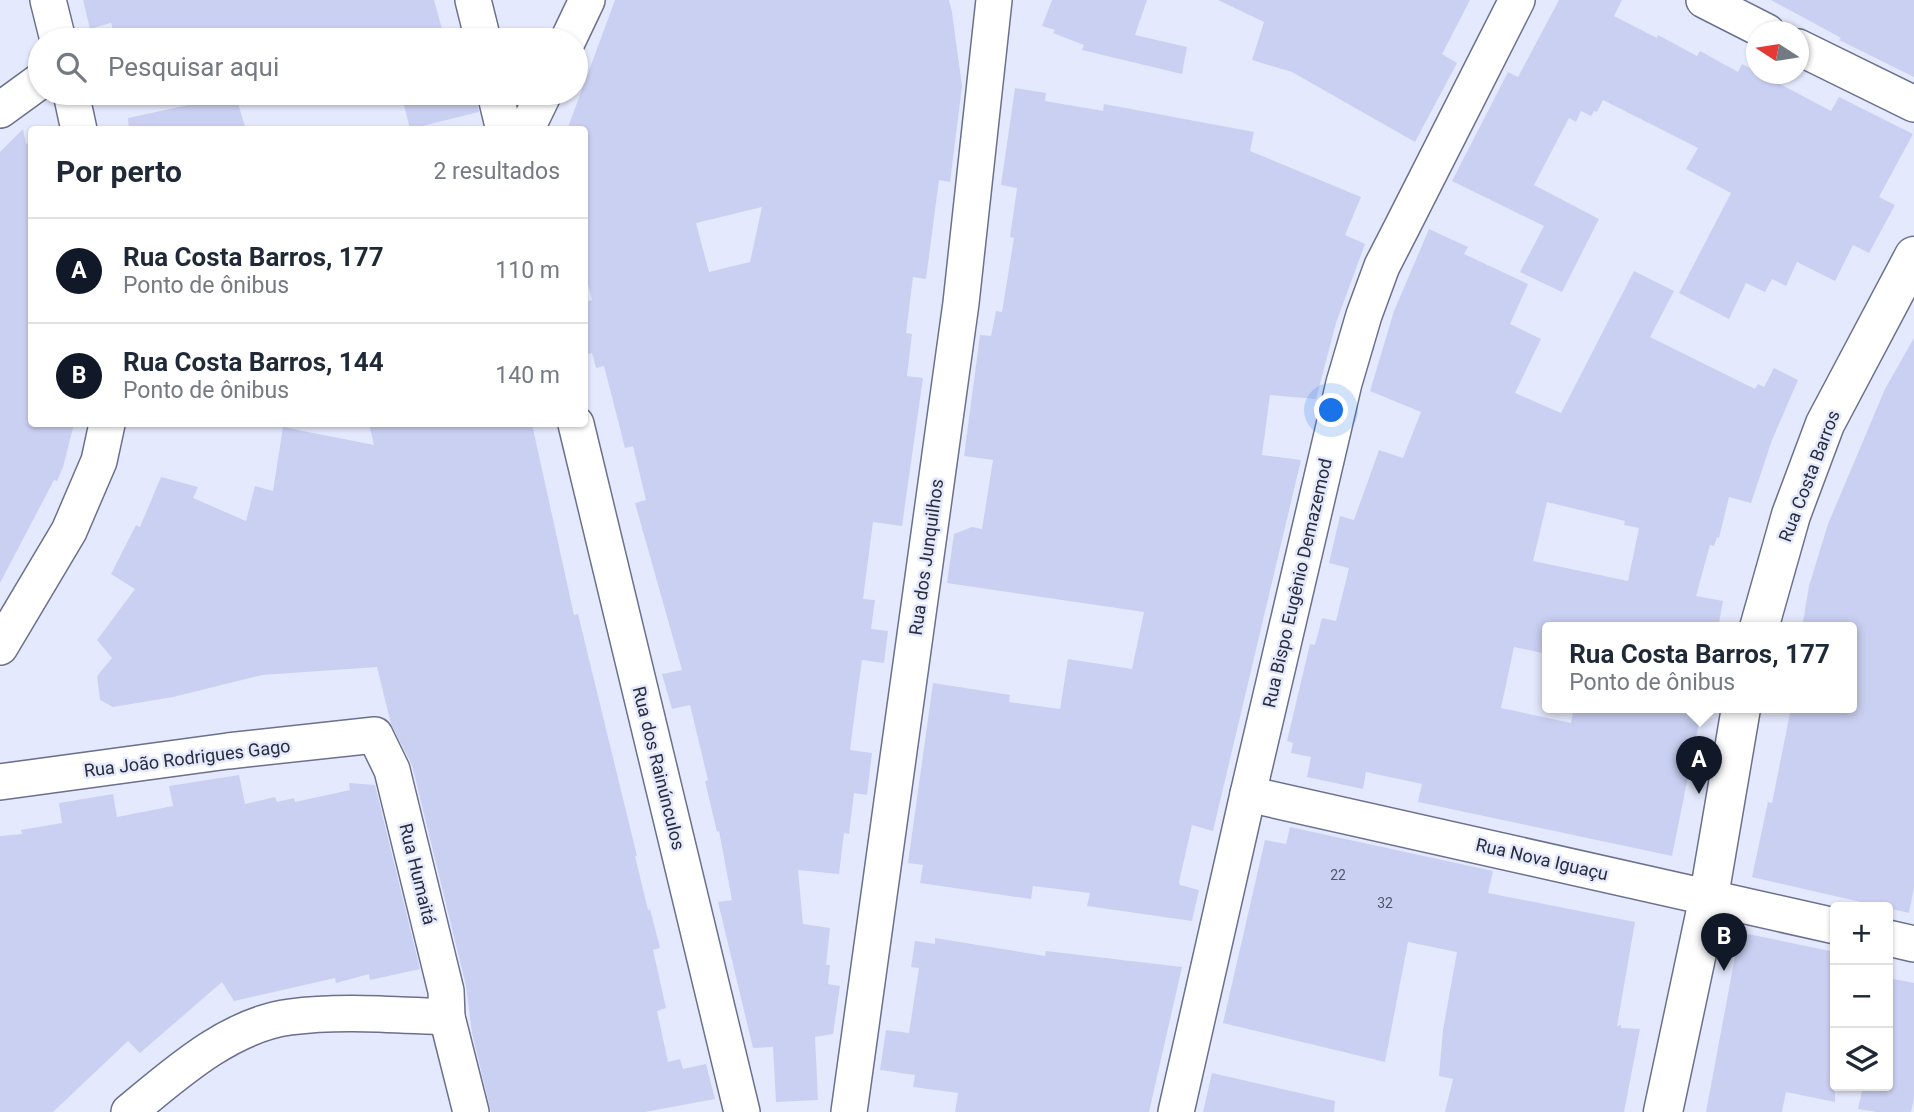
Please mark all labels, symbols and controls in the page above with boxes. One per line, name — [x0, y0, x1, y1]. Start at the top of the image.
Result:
north arrow — [1746, 21, 1809, 84]
search box — [28, 28, 588, 105]
icon: search — [52, 48, 90, 86]
text: Pesquisar aqui — [108, 52, 279, 82]
text: Por perto — [56, 154, 182, 189]
text: 2 resultados — [433, 158, 560, 185]
text: Rua Costa Barros, 177 — [123, 242, 384, 272]
text: A — [71, 257, 87, 284]
text: 110 m — [495, 257, 560, 284]
text: Ponto de ônibus — [123, 272, 289, 299]
text: Rua Costa Barros, 144 — [123, 347, 384, 377]
text: B — [72, 362, 86, 389]
text: 140 m — [495, 362, 560, 389]
text: Ponto de ônibus — [123, 377, 289, 404]
your location — [1314, 393, 1348, 427]
street label: Rua Costa Barros — [1774, 407, 1844, 545]
street label: Rua Bispo Eugênio Demazemod — [1258, 456, 1336, 710]
street label: Rua dos Junquilhos — [905, 477, 947, 637]
popup — [1542, 622, 1857, 713]
text: Rua Costa Barros, 177 — [1569, 639, 1830, 669]
text: Ponto de ônibus — [1569, 669, 1735, 696]
street label: Rua dos Rainúnculos — [629, 684, 689, 852]
street label: Rua João Rodrigues Gago — [83, 735, 291, 781]
pin: A — [1676, 736, 1722, 794]
street label: Rua Humaitá — [395, 821, 441, 927]
street label: Rua Nova Iguaçu — [1474, 834, 1610, 884]
house number: 22 — [1330, 867, 1346, 883]
house number: 32 — [1377, 895, 1393, 911]
map controls — [1830, 902, 1893, 1091]
button: + — [1830, 902, 1893, 965]
pin: B — [1701, 913, 1747, 971]
button: − — [1830, 965, 1893, 1028]
button: layers — [1830, 1028, 1893, 1091]

